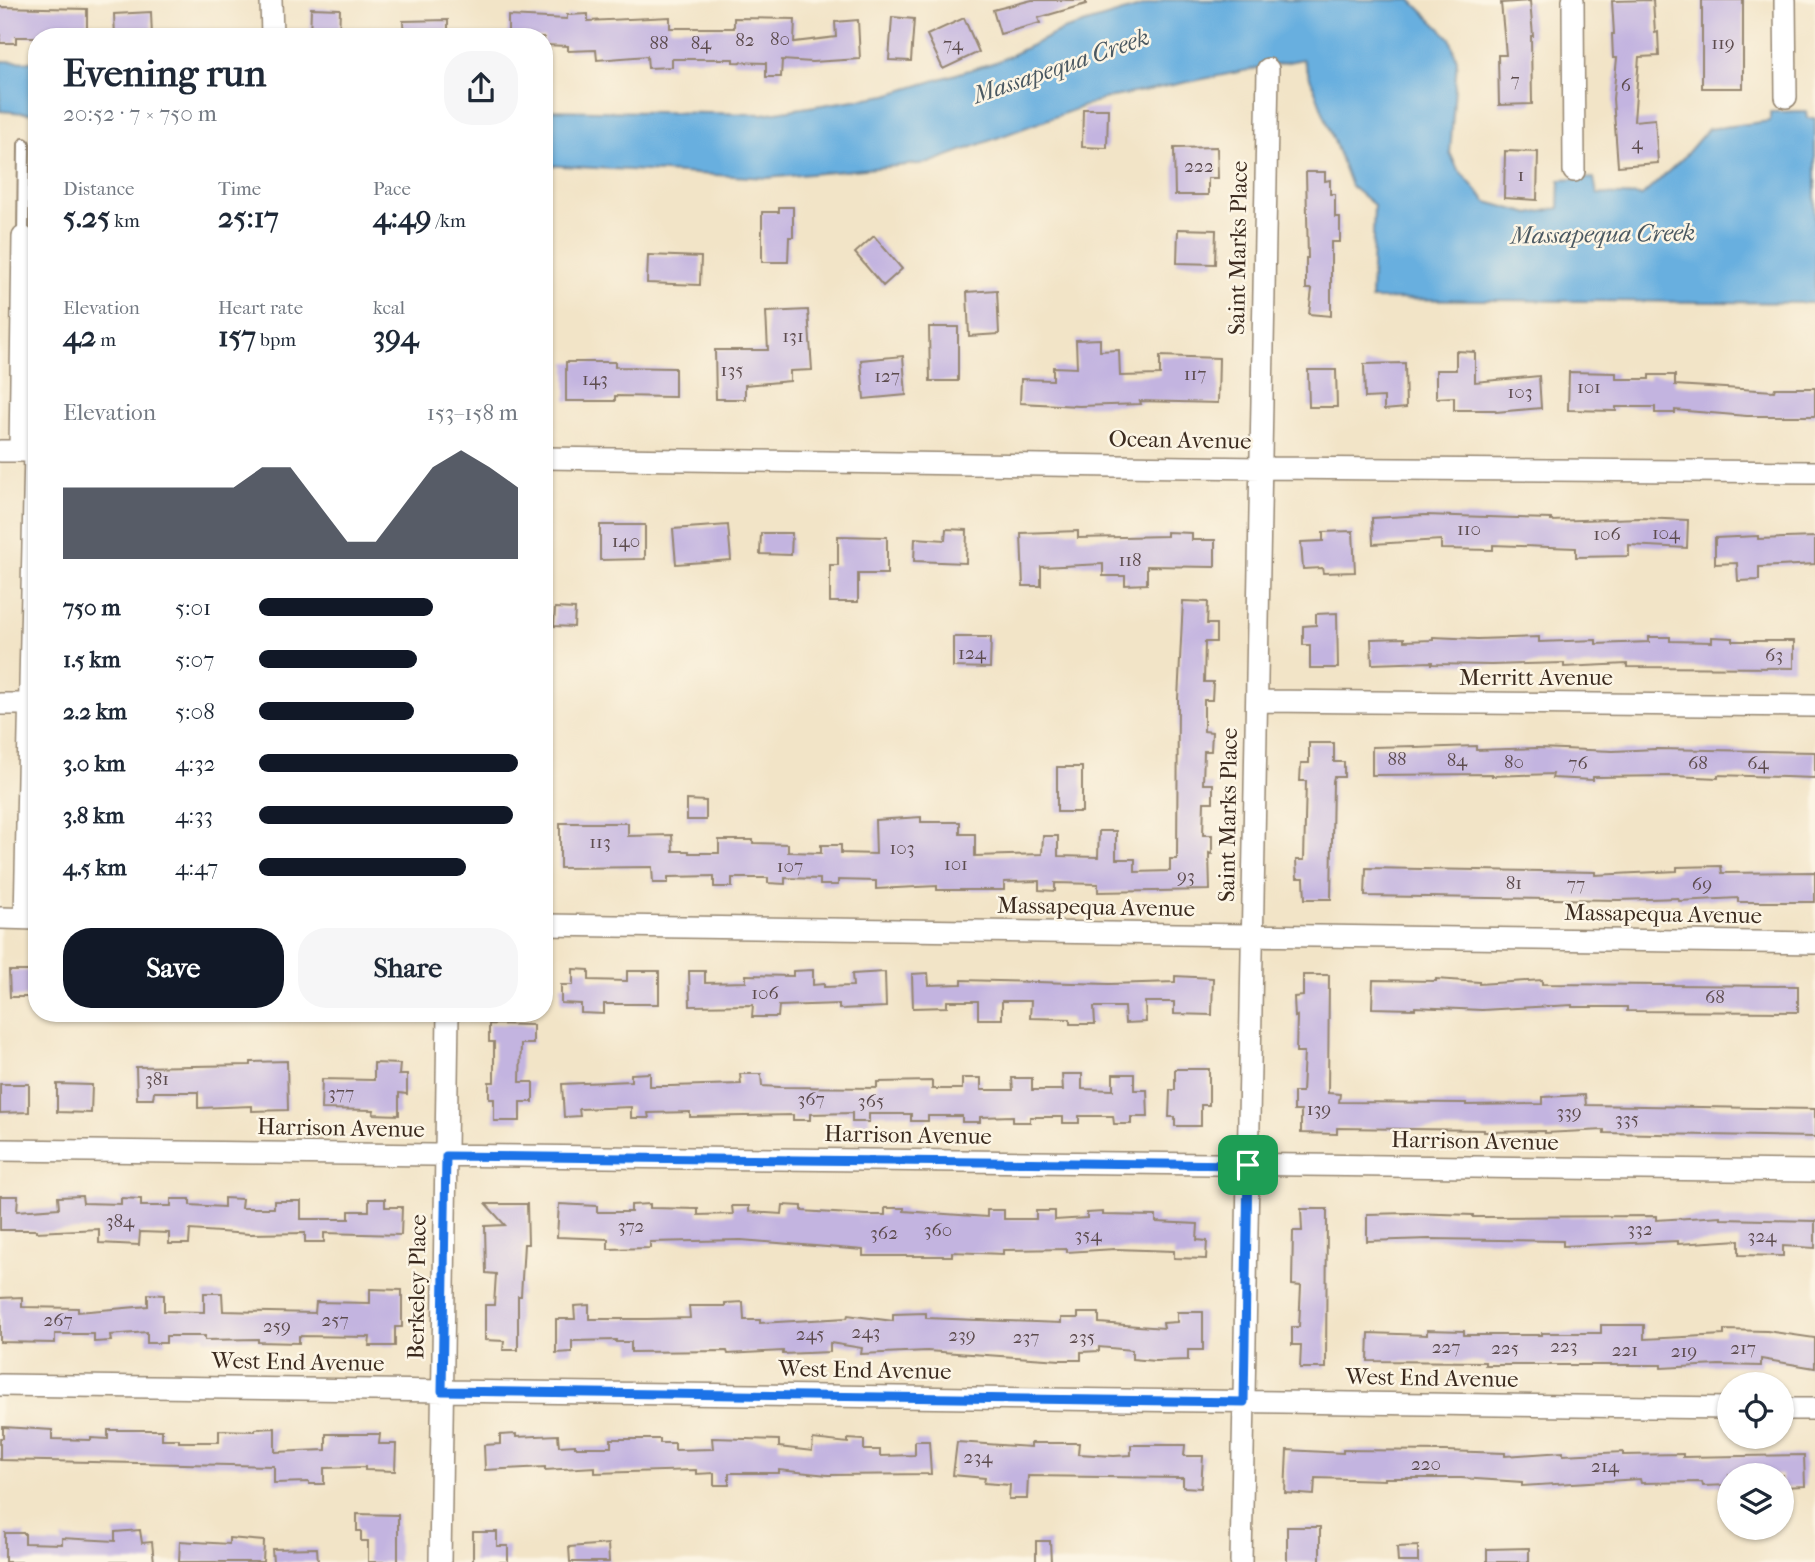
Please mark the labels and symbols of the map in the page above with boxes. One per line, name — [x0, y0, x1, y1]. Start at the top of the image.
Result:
water label: Massapequa Creek — [967, 23, 1153, 110]
house number: 80 — [770, 28, 790, 50]
house number: 82 — [735, 29, 755, 51]
house number: 88 — [649, 32, 669, 54]
house number: 84 — [691, 32, 712, 54]
house number: 119 — [1711, 32, 1735, 54]
house number: 74 — [943, 33, 964, 55]
house number: 7 — [1510, 69, 1520, 91]
house number: 6 — [1621, 74, 1632, 96]
house number: 4 — [1631, 132, 1643, 154]
house number: 222 — [1184, 155, 1214, 177]
street label: Saint Marks Place — [1223, 161, 1253, 335]
house number: 1 — [1518, 164, 1524, 186]
water label: Massapequa Creek — [1508, 218, 1696, 250]
house number: 131 — [782, 325, 804, 347]
house number: 135 — [721, 359, 743, 381]
house number: 117 — [1184, 363, 1206, 385]
house number: 127 — [874, 365, 900, 387]
house number: 143 — [582, 368, 608, 390]
house number: 101 — [1577, 376, 1601, 398]
house number: 103 — [1508, 381, 1532, 403]
street label: Ocean Avenue — [1108, 425, 1252, 455]
house number: 110 — [1457, 518, 1481, 540]
house number: 104 — [1652, 522, 1681, 544]
house number: 106 — [1593, 523, 1621, 545]
house number: 140 — [612, 530, 640, 552]
house number: 118 — [1118, 549, 1142, 571]
house number: 124 — [958, 642, 987, 664]
house number: 63 — [1765, 644, 1783, 666]
street label: Merritt Avenue — [1459, 664, 1613, 691]
street label: Saint Marks Place — [1213, 728, 1243, 902]
house number: 88 — [1387, 748, 1407, 770]
house number: 84 — [1447, 749, 1468, 771]
house number: 80 — [1504, 751, 1524, 773]
house number: 76 — [1568, 752, 1588, 774]
house number: 68 — [1688, 752, 1708, 774]
house number: 64 — [1747, 752, 1769, 774]
house number: 113 — [589, 831, 611, 853]
house number: 103 — [890, 837, 914, 859]
house number: 101 — [944, 853, 968, 875]
house number: 107 — [777, 855, 803, 877]
house number: 93 — [1177, 865, 1195, 887]
house number: 81 — [1506, 872, 1522, 894]
house number: 77 — [1567, 873, 1585, 895]
house number: 69 — [1692, 873, 1712, 895]
street label: Massapequa Avenue — [997, 892, 1195, 922]
street label: Massapequa Avenue — [1564, 899, 1762, 929]
house number: 106 — [751, 982, 779, 1004]
house number: 68 — [1705, 986, 1725, 1008]
house number: 381 — [145, 1068, 169, 1090]
house number: 377 — [328, 1082, 354, 1104]
house number: 367 — [797, 1088, 825, 1110]
house number: 365 — [858, 1090, 884, 1112]
house number: 139 — [1307, 1098, 1331, 1120]
house number: 339 — [1556, 1101, 1582, 1123]
house number: 335 — [1615, 1108, 1639, 1130]
street label: Harrison Avenue — [257, 1113, 425, 1143]
street label: Harrison Avenue — [824, 1120, 992, 1150]
street label: Harrison Avenue — [1391, 1126, 1559, 1156]
pin — [1218, 1135, 1278, 1195]
house number: 384 — [106, 1210, 135, 1232]
street label: Berkeley Place — [402, 1214, 432, 1360]
house number: 372 — [618, 1215, 645, 1237]
house number: 332 — [1627, 1218, 1653, 1240]
house number: 360 — [924, 1219, 952, 1241]
house number: 362 — [870, 1222, 898, 1244]
house number: 354 — [1074, 1224, 1102, 1246]
house number: 324 — [1748, 1225, 1777, 1247]
house number: 267 — [43, 1309, 73, 1331]
house number: 257 — [321, 1309, 349, 1331]
house number: 259 — [263, 1315, 291, 1337]
house number: 243 — [852, 1321, 880, 1343]
house number: 245 — [796, 1323, 824, 1345]
house number: 239 — [948, 1324, 976, 1346]
house number: 237 — [1013, 1326, 1039, 1348]
house number: 235 — [1069, 1326, 1095, 1348]
house number: 223 — [1550, 1335, 1578, 1357]
house number: 227 — [1432, 1336, 1460, 1358]
house number: 225 — [1491, 1337, 1519, 1359]
house number: 217 — [1730, 1337, 1756, 1359]
house number: 221 — [1612, 1339, 1638, 1361]
house number: 219 — [1671, 1340, 1697, 1362]
street label: West End Avenue — [210, 1347, 385, 1377]
street label: West End Avenue — [777, 1355, 952, 1385]
street label: West End Avenue — [1344, 1363, 1519, 1393]
house number: 234 — [964, 1446, 993, 1468]
house number: 220 — [1411, 1453, 1441, 1475]
house number: 214 — [1591, 1455, 1620, 1477]

